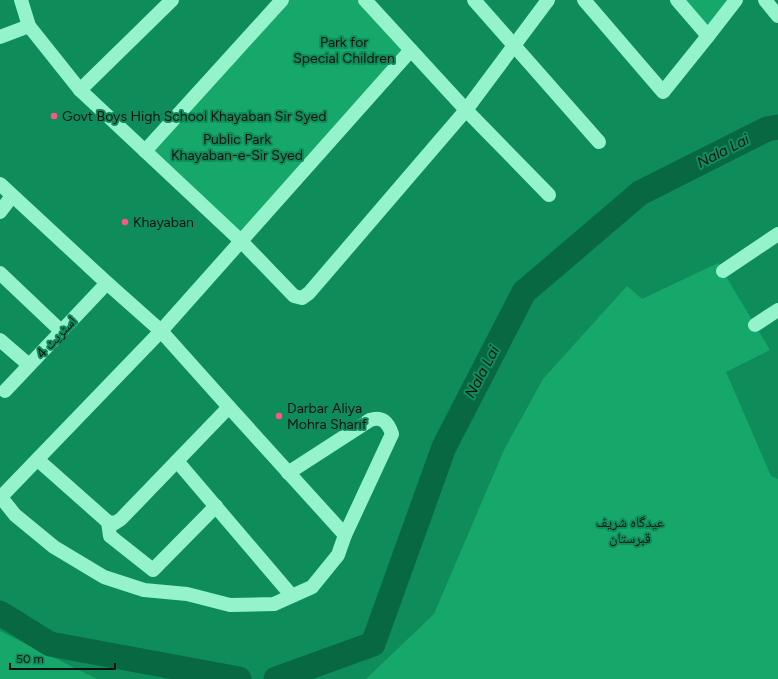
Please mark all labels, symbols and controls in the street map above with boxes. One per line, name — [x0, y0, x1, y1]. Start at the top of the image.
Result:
park label: Park for Special Children — [293, 34, 395, 67]
place label: Govt Boys High School Khayaban Sir Syed — [62, 108, 326, 125]
marker: Govt Boys High School Khayaban Sir Syed — [49, 111, 59, 121]
water label: Nala Lai — [694, 130, 753, 172]
park label: Public Park Khayaban-e-Sir Syed — [171, 131, 303, 164]
place label: Khayaban — [133, 214, 194, 231]
marker: Khayaban — [120, 217, 130, 227]
street label: اسٹریٹ 4 — [33, 313, 80, 362]
water label: Nala Lai — [461, 342, 503, 401]
place label: Darbar Aliya Mohra Sharif — [287, 400, 368, 433]
marker: Darbar Aliya Mohra Sharif — [274, 411, 284, 421]
park label: عیدگاہ شریف قبرستان — [596, 514, 664, 547]
scale bar — [10, 645, 115, 671]
text: 50 m — [16, 652, 44, 666]

